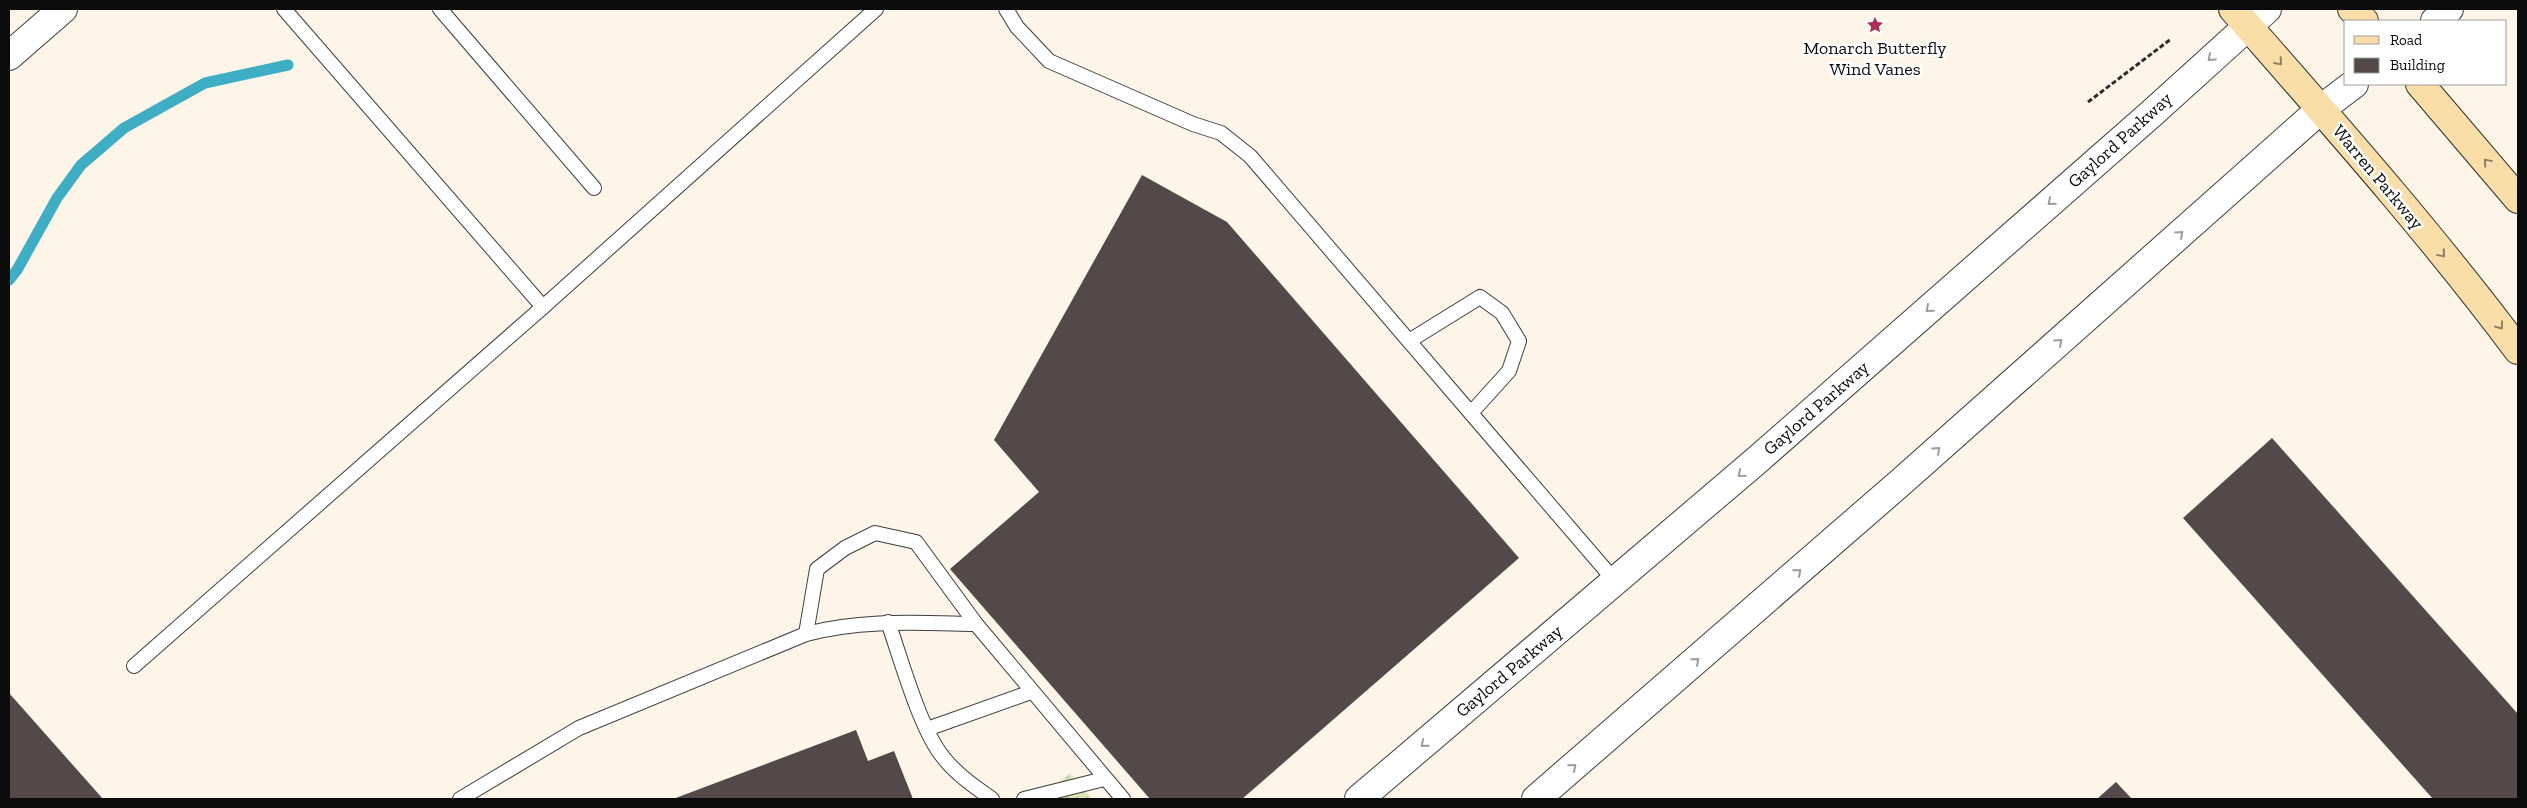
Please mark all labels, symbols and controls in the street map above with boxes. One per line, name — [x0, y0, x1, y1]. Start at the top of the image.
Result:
place icon: Monarch Butterfly Wind Vanes — [1865, 15, 1885, 35]
legend — [2344, 20, 2507, 85]
text: Road — [2390, 31, 2423, 49]
place label: Monarch Butterfly Wind Vanes — [1803, 37, 1947, 80]
one-way arrow — [2208, 52, 2217, 61]
one-way arrow — [2274, 56, 2283, 65]
text: Building — [2390, 56, 2445, 74]
street label: Gaylord Parkway — [2063, 87, 2177, 192]
street label: Warren Parkway — [2328, 120, 2429, 234]
one-way arrow — [2484, 159, 2492, 168]
one-way arrow — [2048, 196, 2057, 205]
one-way arrow — [2175, 231, 2184, 240]
one-way arrow — [2437, 248, 2445, 257]
one-way arrow — [1926, 303, 1935, 312]
one-way arrow — [2495, 320, 2503, 329]
one-way arrow — [2053, 339, 2062, 348]
street label: Gaylord Parkway — [1759, 356, 1874, 460]
one-way arrow — [1932, 447, 1941, 456]
one-way arrow — [1738, 468, 1747, 476]
one-way arrow — [1792, 569, 1801, 577]
street label: Gaylord Parkway — [1451, 620, 1567, 722]
one-way arrow — [1690, 657, 1699, 666]
one-way arrow — [1420, 738, 1429, 747]
one-way arrow — [1568, 764, 1577, 773]

